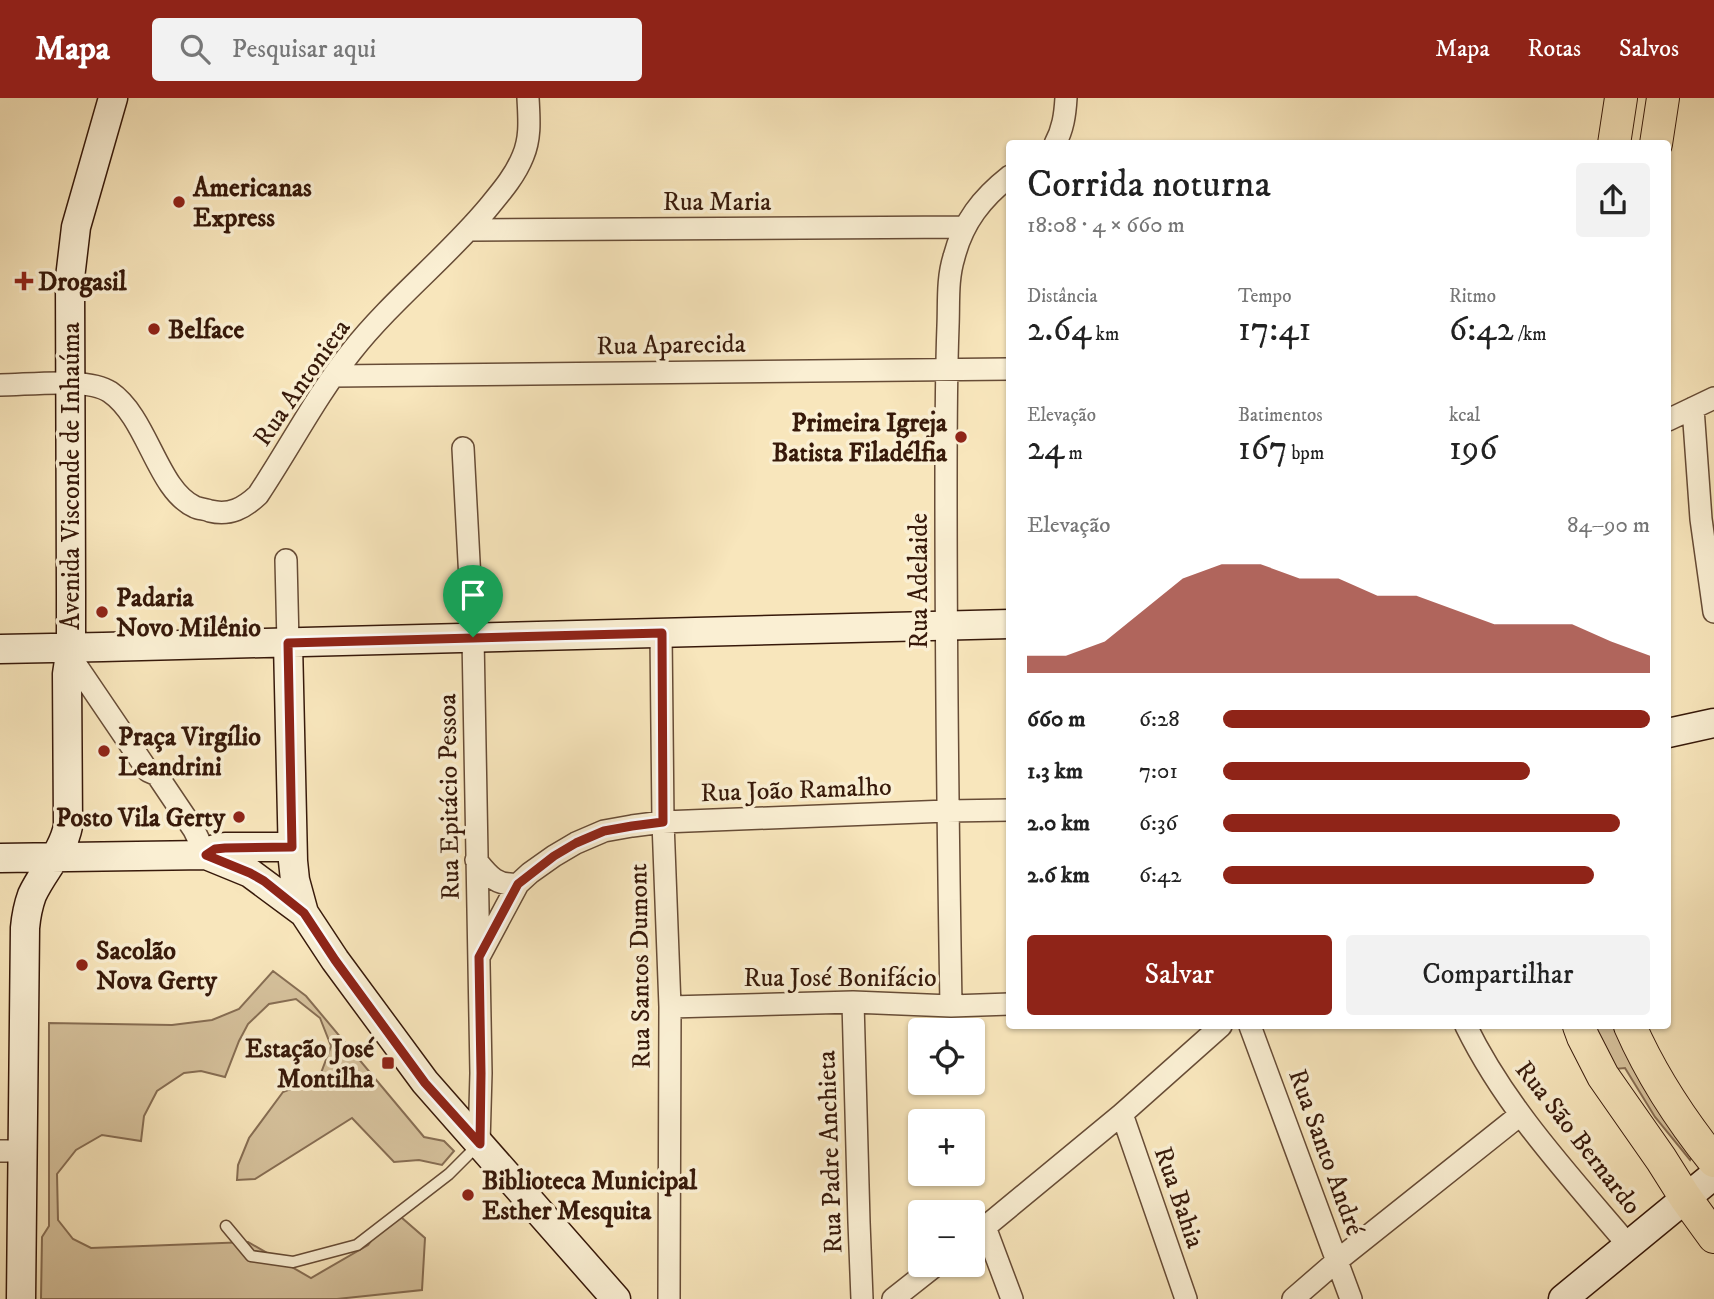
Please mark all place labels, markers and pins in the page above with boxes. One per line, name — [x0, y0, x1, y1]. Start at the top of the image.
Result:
place label: Americanas Express — [192, 172, 312, 235]
marker: Americanas Express — [171, 194, 187, 210]
place label: Drogasil — [38, 266, 128, 299]
marker: Drogasil — [16, 273, 32, 289]
place label: Belface — [168, 314, 245, 347]
marker: Belface — [146, 321, 162, 337]
place label: Primeira Igreja Batista Filadélfia — [772, 407, 948, 470]
marker: Primeira Igreja Batista Filadélfia — [953, 429, 969, 445]
pin — [443, 565, 503, 637]
place label: Padaria Novo Milênio — [116, 582, 261, 645]
marker: Padaria Novo Milênio — [94, 604, 110, 620]
place label: Praça Virgílio Leandrini — [118, 721, 261, 784]
marker: Praça Virgílio Leandrini — [96, 743, 112, 759]
place label: Posto Vila Gerty — [56, 802, 226, 835]
marker: Posto Vila Gerty — [231, 809, 247, 825]
place label: Sacolão Nova Gerty — [96, 935, 217, 998]
marker: Sacolão Nova Gerty — [74, 957, 90, 973]
place label: Estação José Montilha — [245, 1033, 375, 1096]
marker: Estação José Montilha — [380, 1055, 396, 1071]
place label: Biblioteca Municipal Esther Mesquita — [482, 1165, 698, 1228]
marker: Biblioteca Municipal Esther Mesquita — [460, 1187, 476, 1203]

